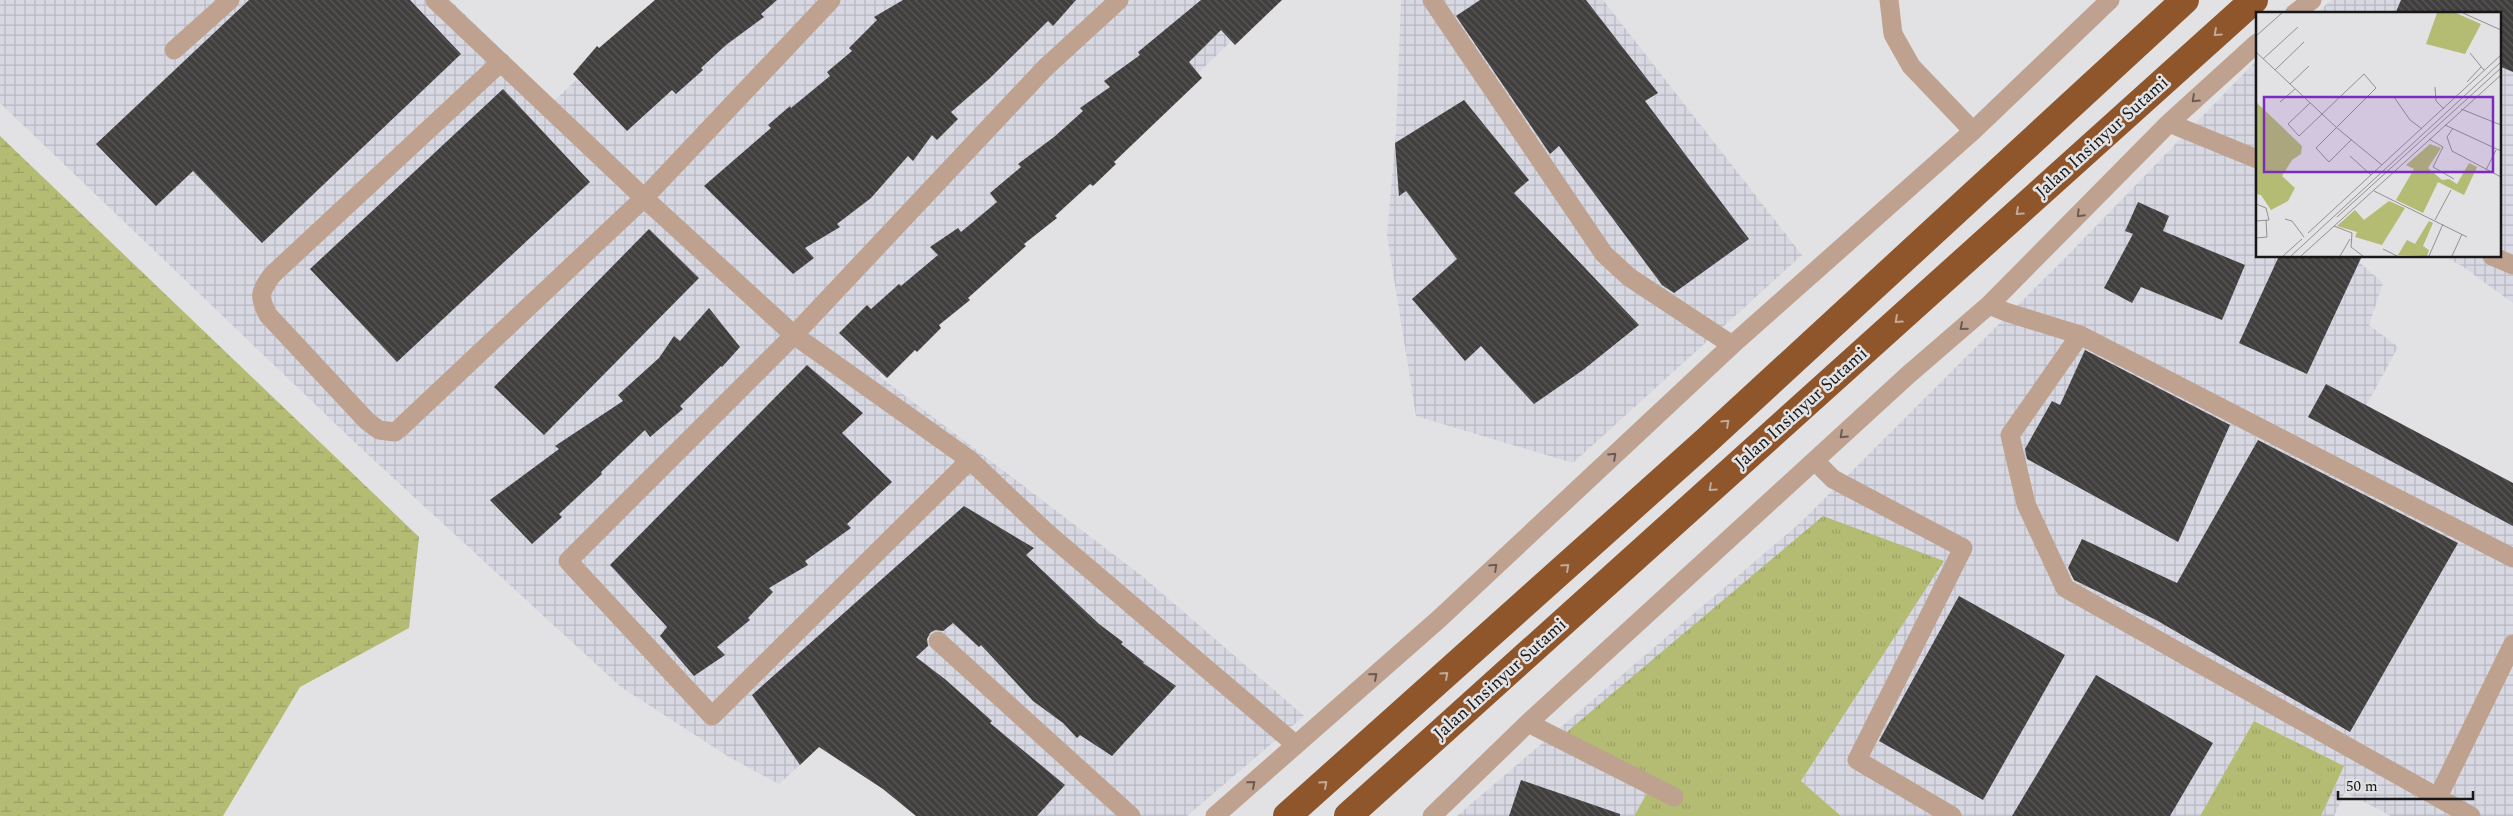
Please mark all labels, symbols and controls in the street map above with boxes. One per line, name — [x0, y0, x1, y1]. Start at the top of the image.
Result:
inset map — [2256, 12, 2500, 258]
one-way arrow — [2214, 27, 2223, 36]
street label: Jalan Insinyur Sutami — [2029, 70, 2175, 204]
one-way arrow — [2191, 93, 2200, 102]
one-way arrow — [2015, 206, 2024, 215]
one-way arrow — [2077, 208, 2086, 217]
one-way arrow — [1894, 315, 1903, 324]
one-way arrow — [1960, 321, 1969, 330]
street label: Jalan Insinyur Sutami — [1728, 341, 1874, 475]
one-way arrow — [1720, 420, 1729, 429]
one-way arrow — [1839, 430, 1848, 439]
one-way arrow — [1607, 453, 1616, 462]
one-way arrow — [1709, 482, 1718, 491]
one-way arrow — [1489, 564, 1498, 573]
one-way arrow — [1560, 564, 1569, 573]
street label: Jalan Insinyur Sutami — [1427, 612, 1573, 746]
one-way arrow — [1440, 672, 1449, 681]
one-way arrow — [1368, 673, 1377, 682]
scale bar — [2338, 768, 2473, 800]
text: 50 m — [2346, 775, 2378, 798]
one-way arrow — [1318, 780, 1327, 789]
one-way arrow — [1246, 781, 1255, 790]

